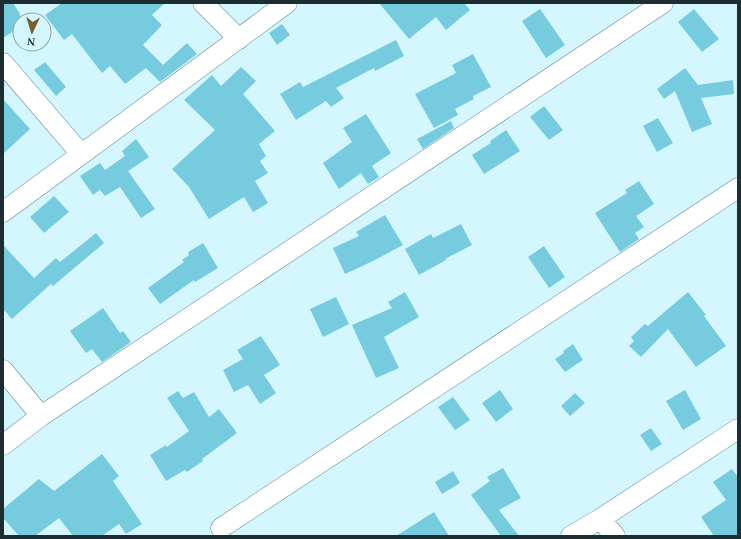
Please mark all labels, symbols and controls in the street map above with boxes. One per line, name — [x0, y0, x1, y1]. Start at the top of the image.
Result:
north arrow — [12, 12, 52, 52]
text: N — [27, 36, 36, 48]

